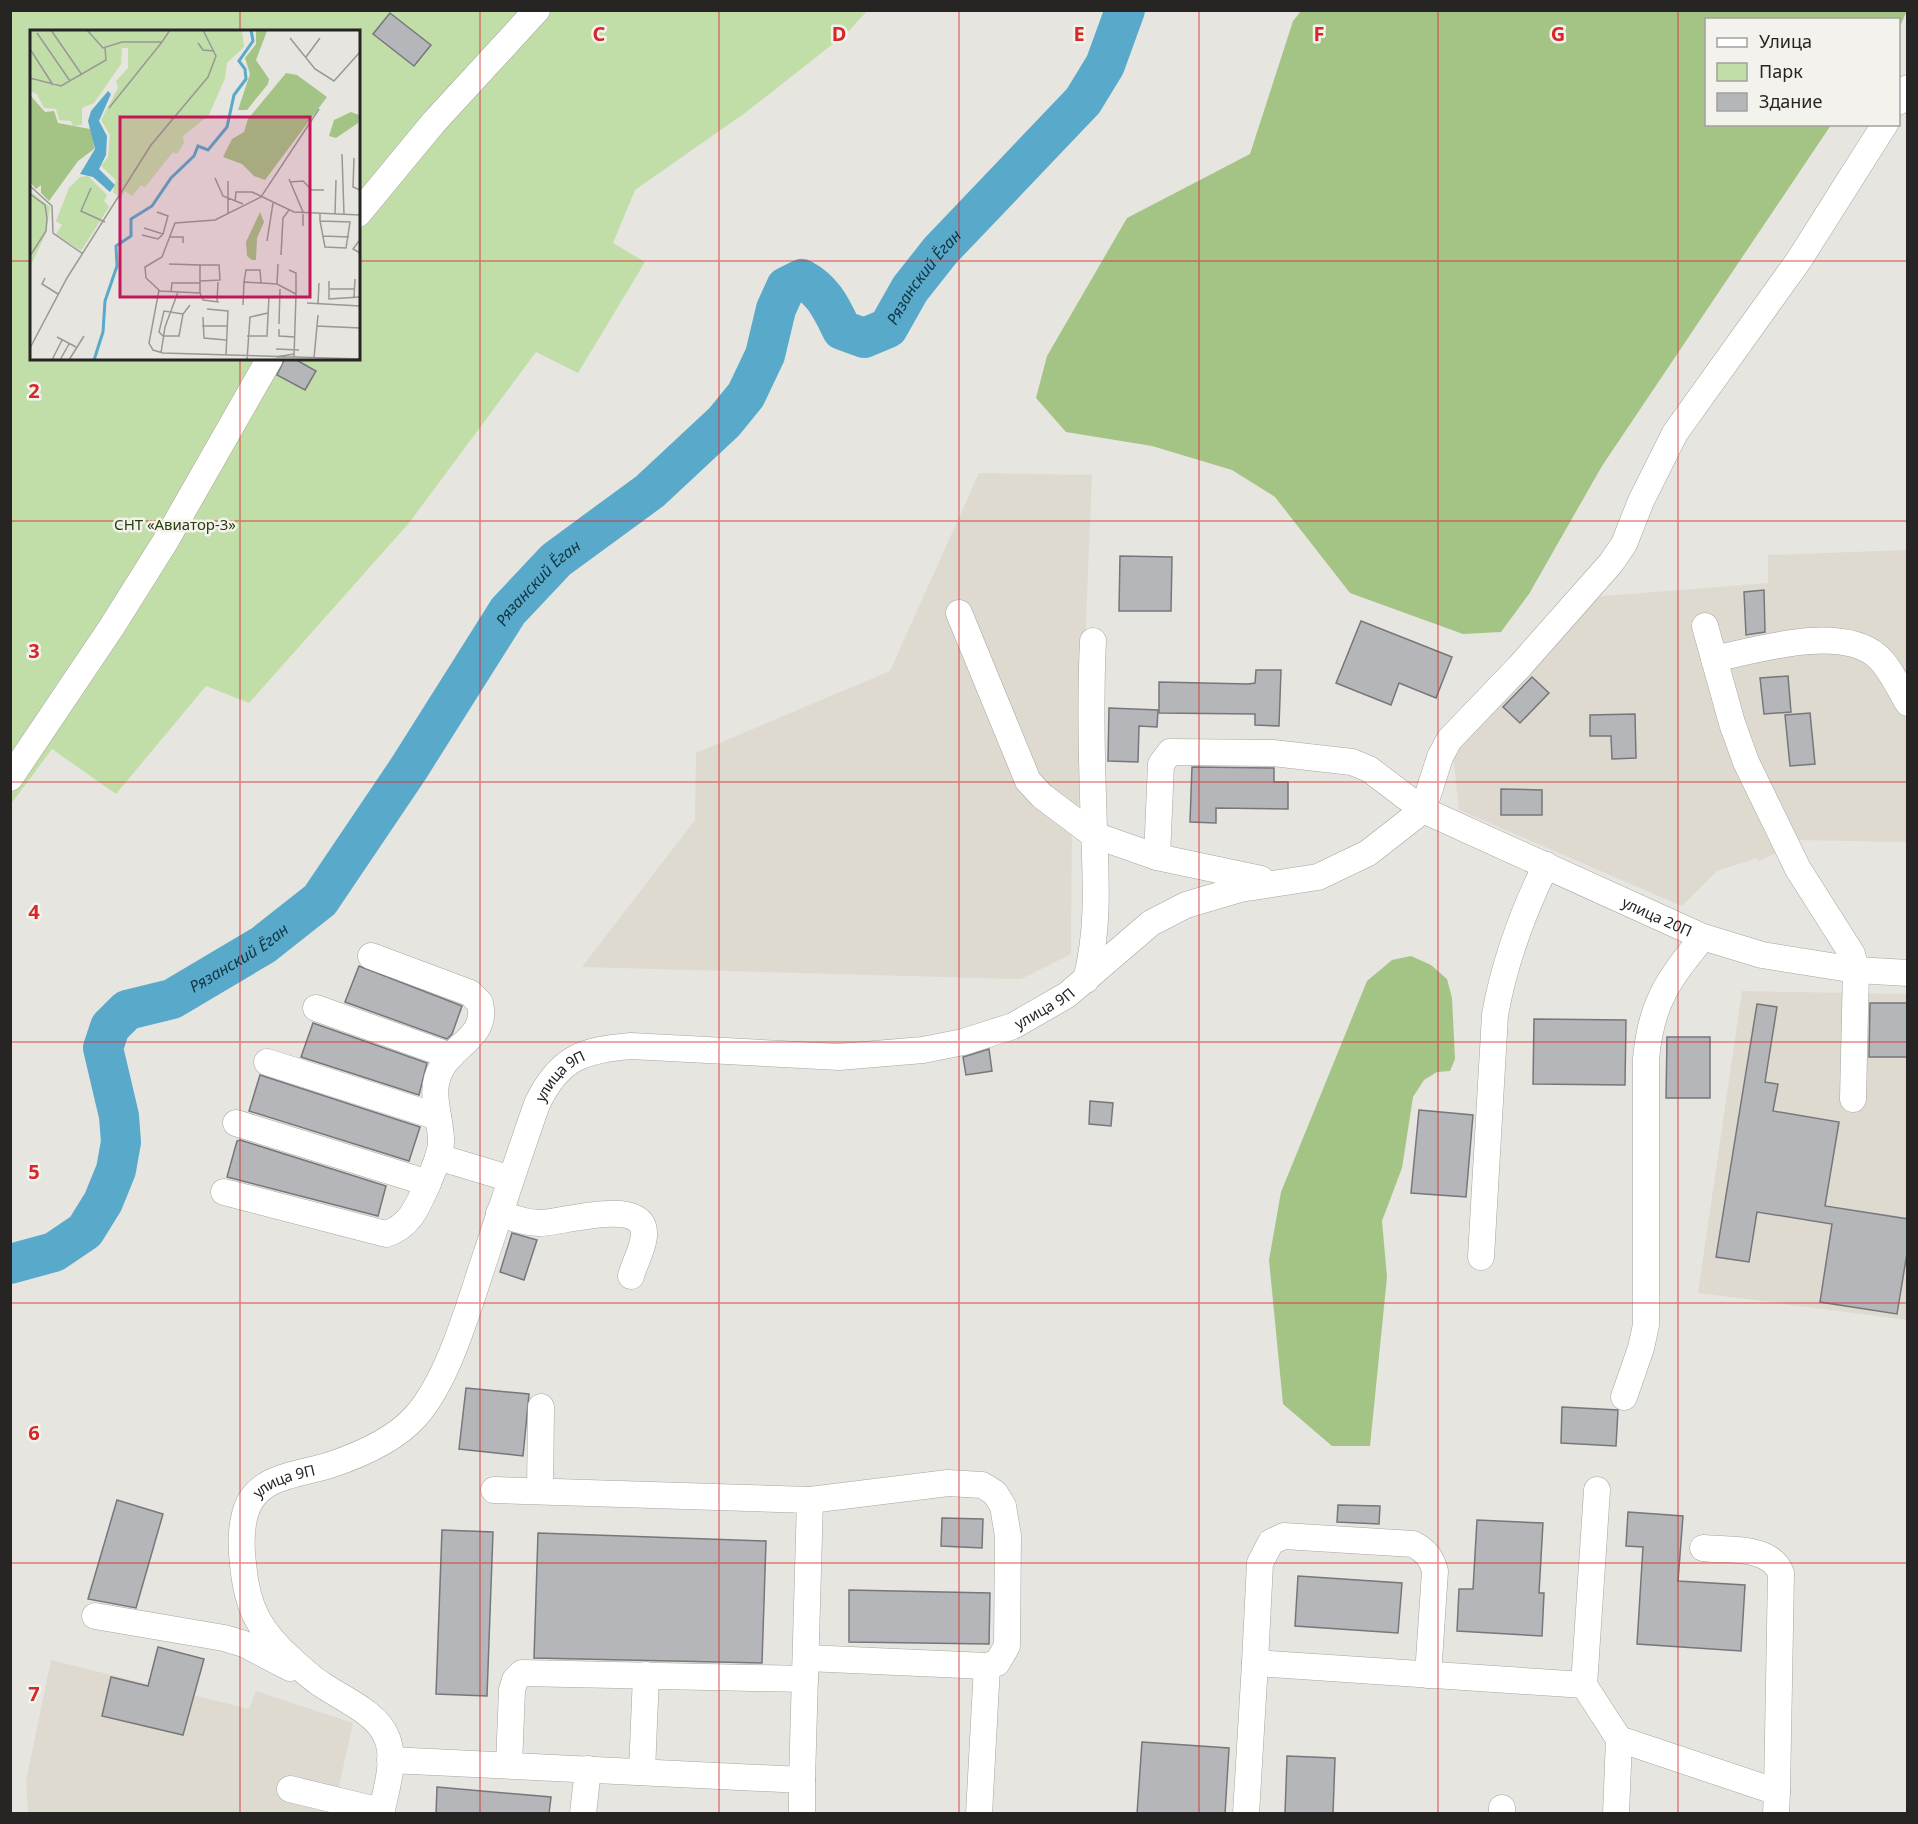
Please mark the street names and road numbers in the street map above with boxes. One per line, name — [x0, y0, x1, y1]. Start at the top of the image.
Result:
street label: улица 20П — [1619, 892, 1695, 941]
street label: улица 9П — [1011, 983, 1079, 1033]
street label: улица 9П — [530, 1045, 588, 1105]
street label: улица 9П — [248, 1459, 317, 1502]

